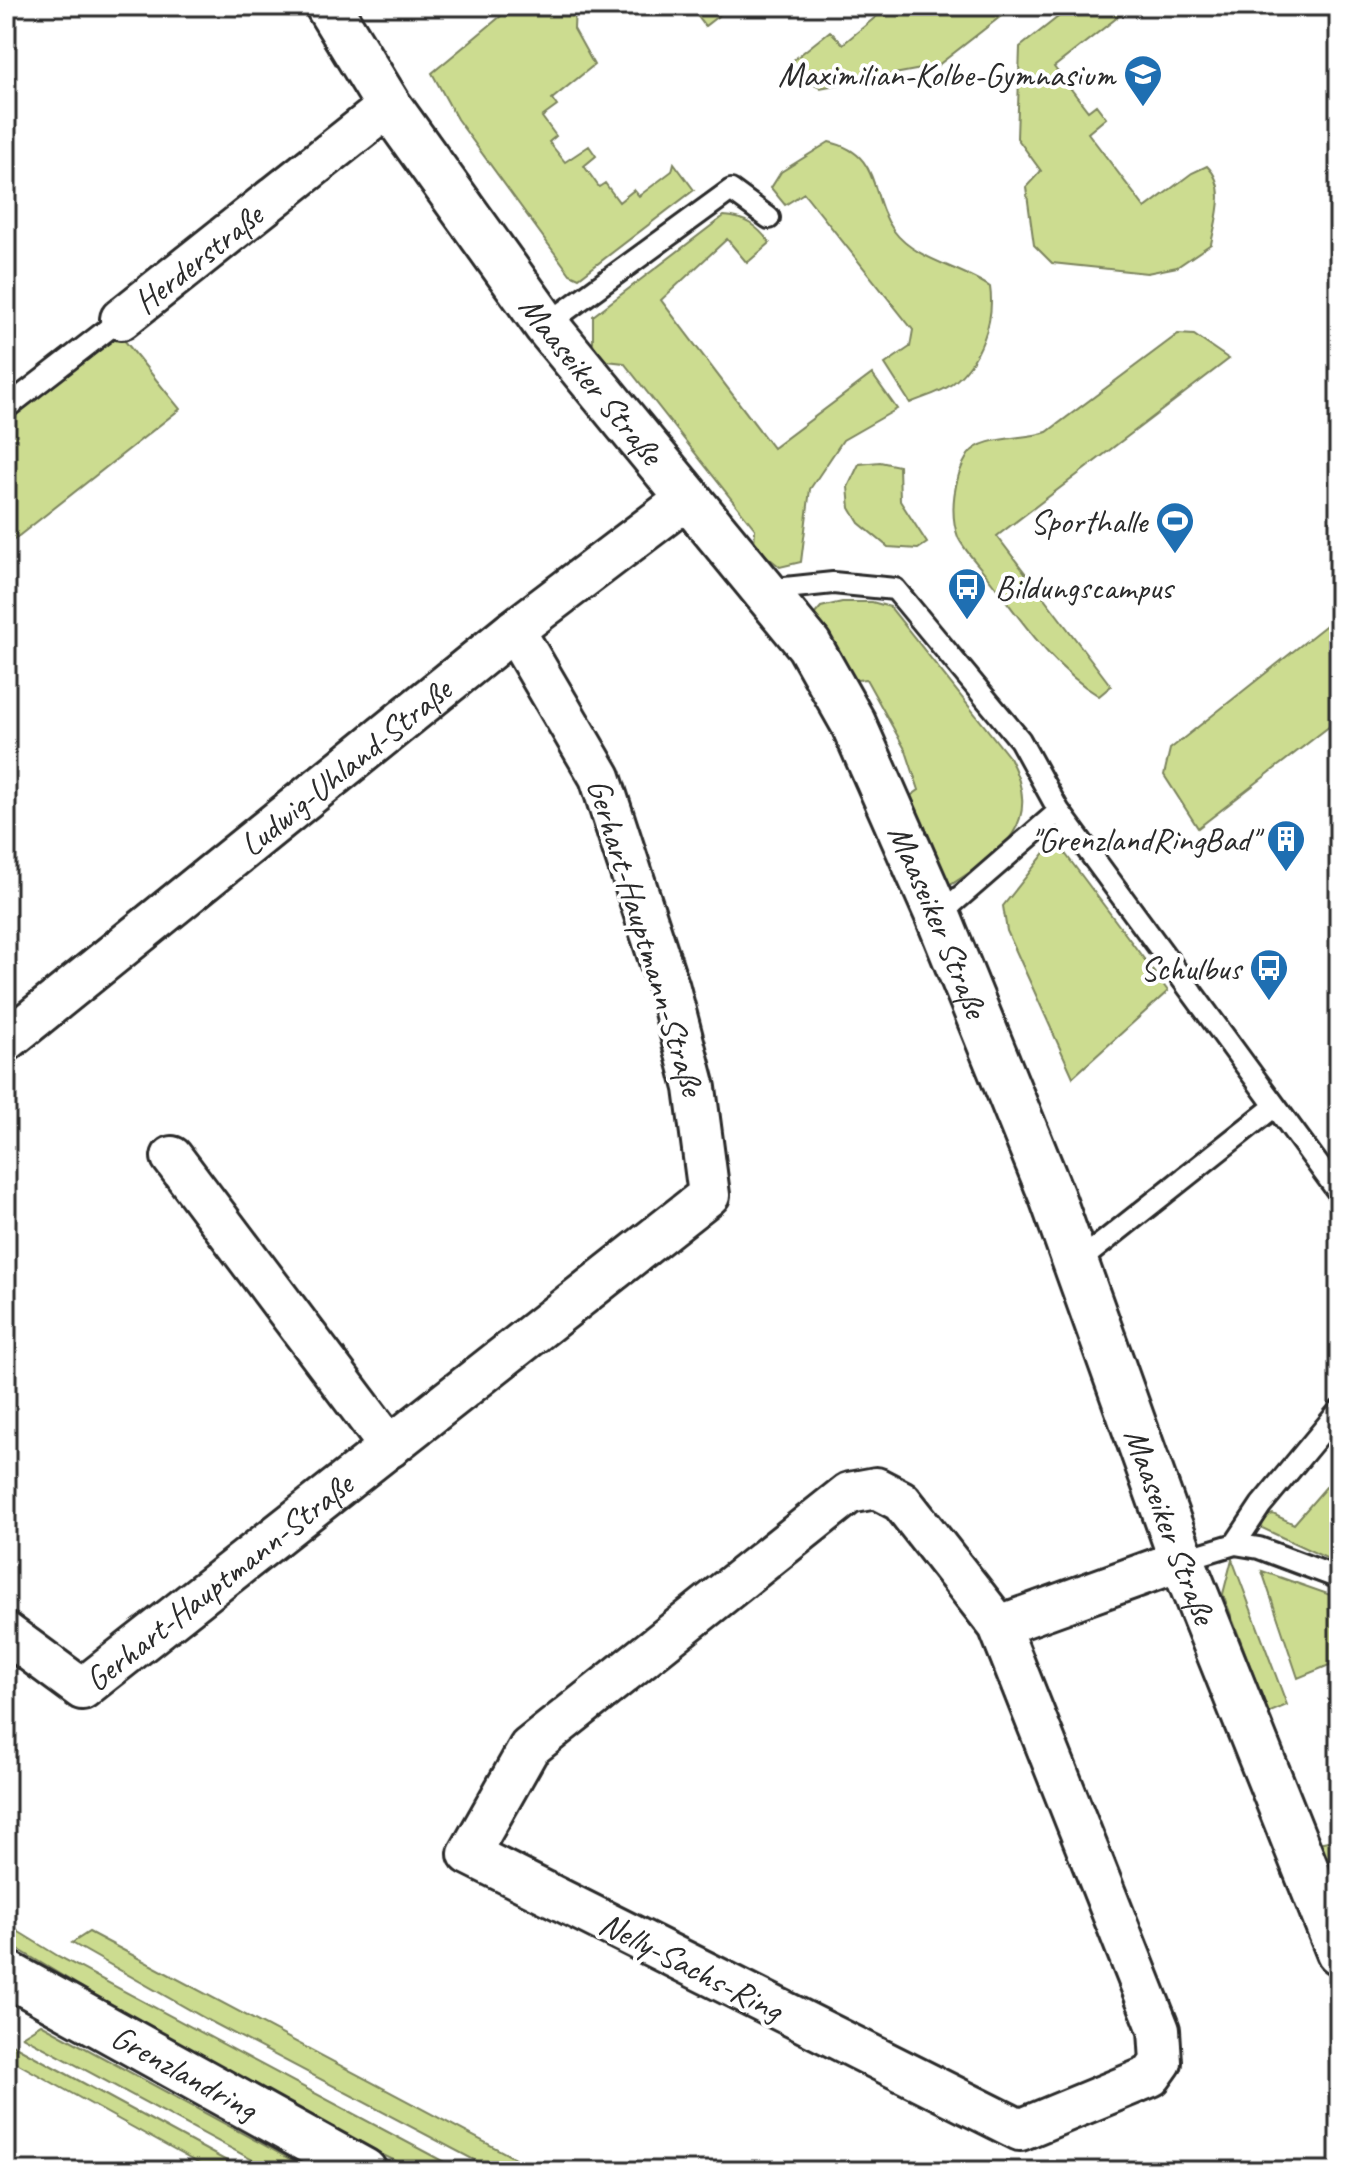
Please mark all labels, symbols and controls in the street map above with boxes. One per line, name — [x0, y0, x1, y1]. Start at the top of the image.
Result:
place label: Maximilian-Kolbe-Gymnasium — [778, 53, 1117, 96]
school or university icon: Maximilian-Kolbe-Gymnasium — [1122, 53, 1164, 108]
street label: Herderstraße — [125, 192, 273, 322]
street label: Maaseiker Straße — [510, 287, 675, 475]
place label: Sporthalle — [1030, 500, 1149, 543]
sports icon: Sporthalle — [1154, 500, 1196, 555]
bus stop icon: Bildungscampus — [946, 566, 988, 621]
place label: Bildungscampus — [995, 566, 1176, 609]
street label: Ludwig-Uhland-Straße — [230, 666, 462, 865]
street label: Gerhart-Hauptmann-Straße — [577, 773, 716, 1103]
street label: Maaseiker Straße — [879, 818, 999, 1026]
place label: "GrenzlandRingBad" — [1030, 818, 1265, 861]
building icon: "GrenzlandRingBad" — [1265, 818, 1307, 873]
place label: Schulbus — [1140, 947, 1243, 990]
bus stop icon: Schulbus — [1248, 947, 1290, 1002]
street label: Maaseiker Straße — [1115, 1422, 1228, 1633]
street label: Gerhart-Hauptmann-Straße — [76, 1461, 363, 1700]
street label: Nelly-Sachs-Ring — [592, 1902, 792, 2032]
street label: Grenzlandring — [104, 2014, 267, 2130]

